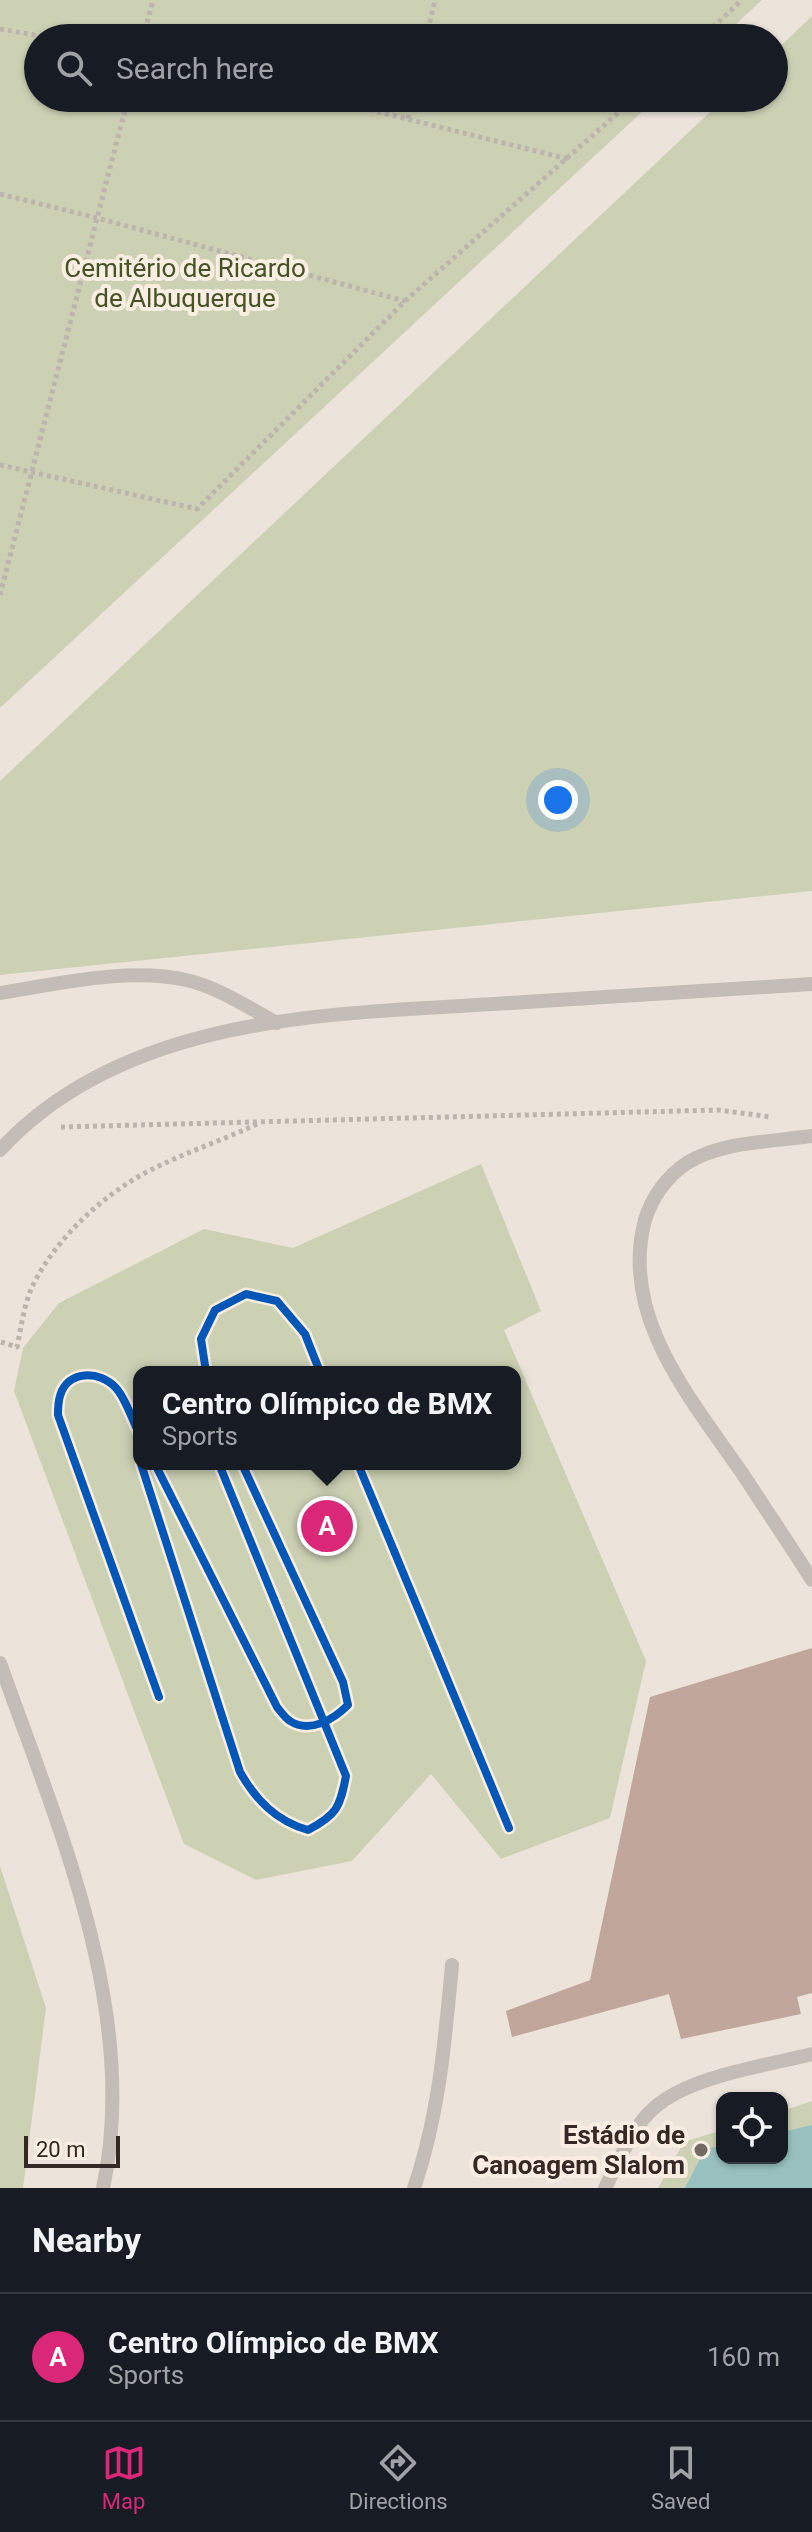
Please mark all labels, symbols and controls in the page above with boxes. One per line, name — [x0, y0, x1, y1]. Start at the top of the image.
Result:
search box — [24, 24, 788, 112]
icon: search — [52, 46, 96, 90]
text: Search here — [116, 51, 274, 86]
park label: Cemitério de Ricardo de Albuquerque — [64, 253, 306, 313]
your location — [538, 780, 578, 820]
popup — [133, 1366, 521, 1470]
text: Centro Olímpico de BMX — [162, 1386, 492, 1421]
text: Sports — [162, 1421, 238, 1451]
pin: A — [301, 1496, 353, 1556]
map controls — [716, 2092, 788, 2164]
button: locate — [716, 2092, 788, 2164]
place label: Estádio de Canoagem Slalom — [472, 2120, 685, 2180]
scale bar — [24, 2132, 120, 2168]
text: 20 m — [36, 2137, 85, 2162]
marker: Estádio de Canoagem Slalom — [692, 2141, 710, 2159]
text: Nearby — [32, 2220, 141, 2260]
text: Centro Olímpico de BMX — [108, 2325, 439, 2360]
text: A — [49, 2342, 67, 2372]
text: 160 m — [707, 2342, 780, 2372]
text: Sports — [108, 2360, 184, 2390]
tab: Map — [102, 2441, 146, 2514]
tab: Directions — [349, 2441, 448, 2514]
tab: Saved — [651, 2441, 710, 2514]

